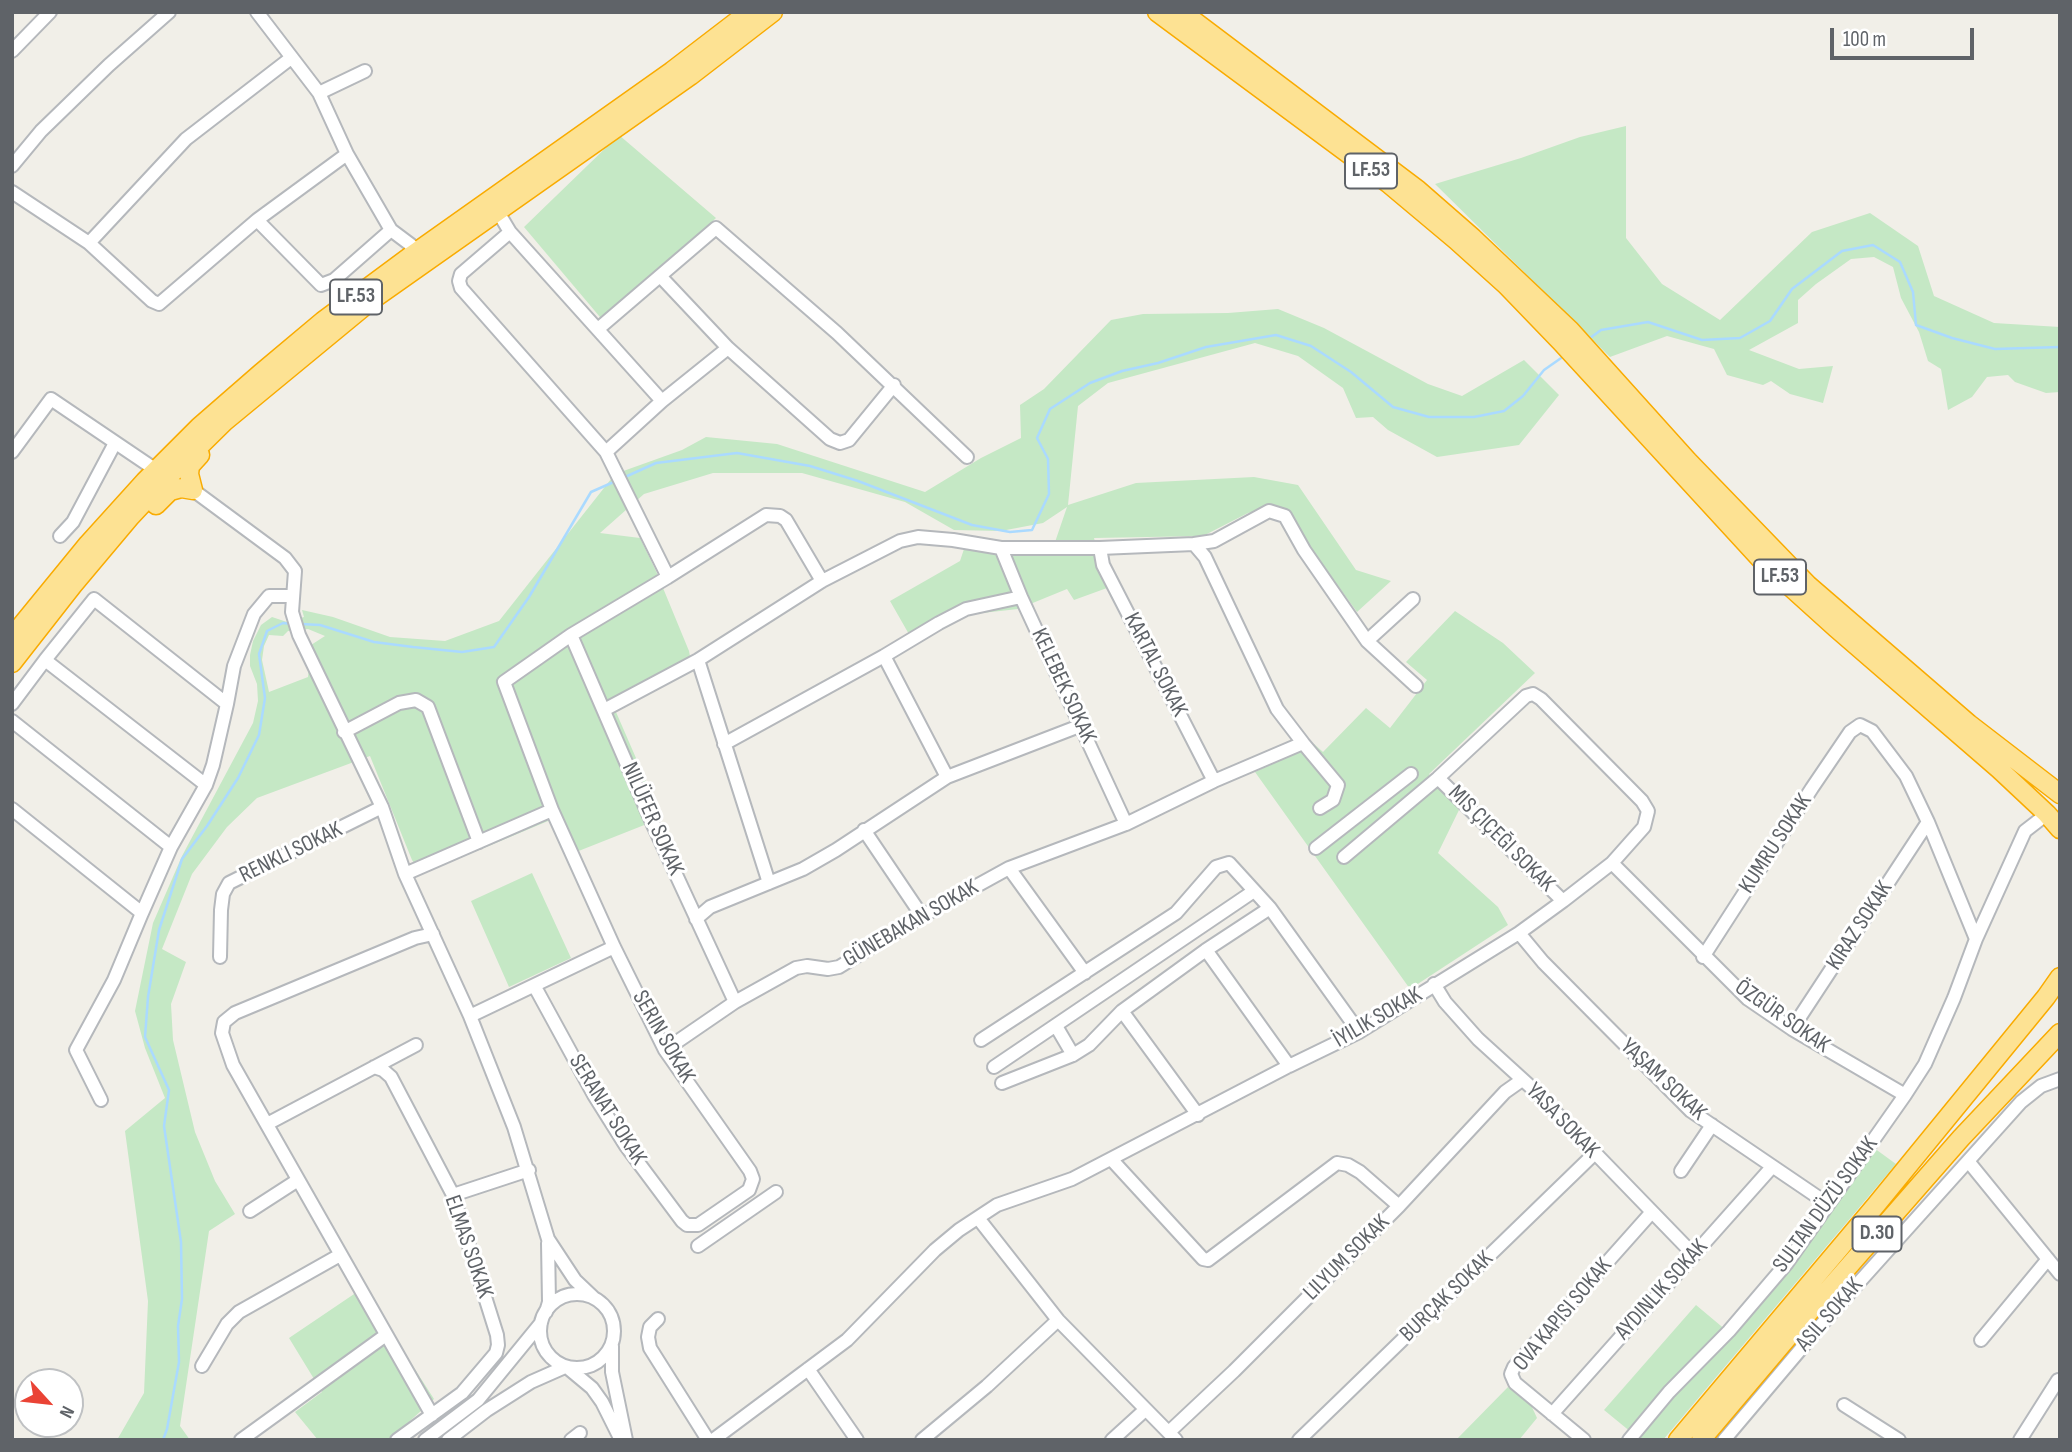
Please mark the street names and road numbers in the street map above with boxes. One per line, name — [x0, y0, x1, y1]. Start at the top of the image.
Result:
road number: LF.53 — [1345, 154, 1397, 188]
road number: LF.53 — [330, 280, 382, 314]
road number: LF.53 — [1754, 560, 1806, 594]
street label: KARTAL SOKAK — [1117, 608, 1193, 722]
street label: KELEBEK SOKAK — [1024, 624, 1102, 748]
street label: NILÜFER SOKAK — [615, 758, 689, 880]
street label: MIS ÇIÇEĞI SOKAK — [1442, 780, 1560, 898]
street label: KUMRU SOKAK — [1734, 789, 1818, 899]
street label: RENKLI SOKAK — [235, 816, 347, 890]
street label: GÜNEBAKAN SOKAK — [838, 874, 984, 974]
street label: KIRAZ SOKAK — [1821, 876, 1899, 976]
street label: ÖZGÜR SOKAK — [1729, 974, 1835, 1060]
street label: İYILIK SOKAK — [1329, 982, 1427, 1054]
street label: SERIN SOKAK — [626, 986, 700, 1088]
street label: YAŞAM SOKAK — [1614, 1033, 1712, 1127]
street label: SERANAT SOKAK — [562, 1050, 652, 1170]
street label: YASA SOKAK — [1520, 1078, 1604, 1164]
street label: SULTAN DÜZÜ SOKAK — [1767, 1132, 1885, 1278]
street label: ELMAS SOKAK — [438, 1192, 498, 1302]
street label: LILYUM SOKAK — [1298, 1209, 1396, 1307]
road number: D.30 — [1853, 1216, 1902, 1252]
street label: AYDINLIK SOKAK — [1610, 1234, 1714, 1346]
street label: BURÇAK SOKAK — [1395, 1246, 1499, 1348]
street label: OVA KAPISI SOKAK — [1508, 1253, 1618, 1377]
street label: ASIL SOKAK — [1791, 1273, 1869, 1357]

